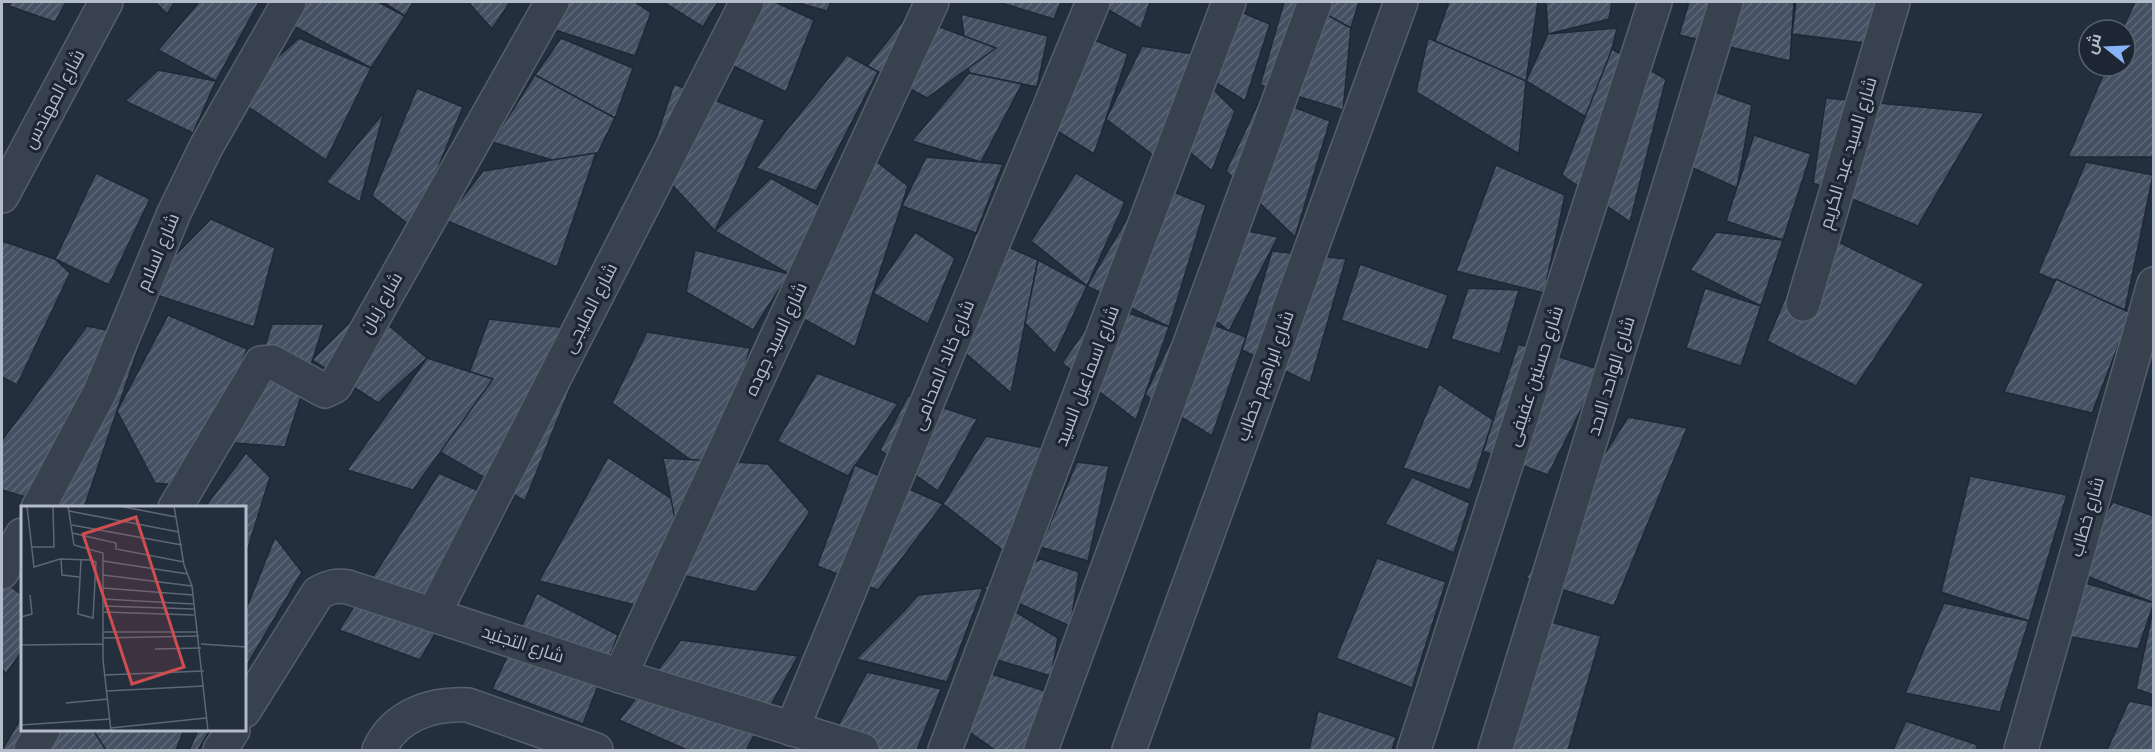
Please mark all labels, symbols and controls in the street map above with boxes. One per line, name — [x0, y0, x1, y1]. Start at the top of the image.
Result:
north arrow — [2077, 18, 2137, 78]
text: ش — [2080, 31, 2105, 56]
street label: شارع المهندس — [18, 45, 90, 153]
street label: شارع السيد عبد الكريم — [1813, 74, 1883, 232]
street label: شارع اسلام — [131, 210, 185, 294]
street label: شارع المليجى — [557, 259, 623, 357]
street label: شارع زيان — [354, 268, 408, 338]
street label: شارع السيد جوده — [739, 278, 813, 400]
street label: شارع خالد المحامى — [906, 296, 980, 434]
street label: شارع اسماعيل السيد — [1049, 302, 1125, 450]
street label: شارع حسنين عفيفى — [1501, 303, 1569, 449]
street label: شارع ابراهيم خطاب — [1230, 307, 1300, 445]
street label: شارع الواحد الاحد — [1581, 313, 1641, 439]
street label: شارع خطاب — [2064, 474, 2110, 560]
inset map — [21, 506, 246, 731]
street label: شارع التجنيد — [479, 619, 567, 669]

